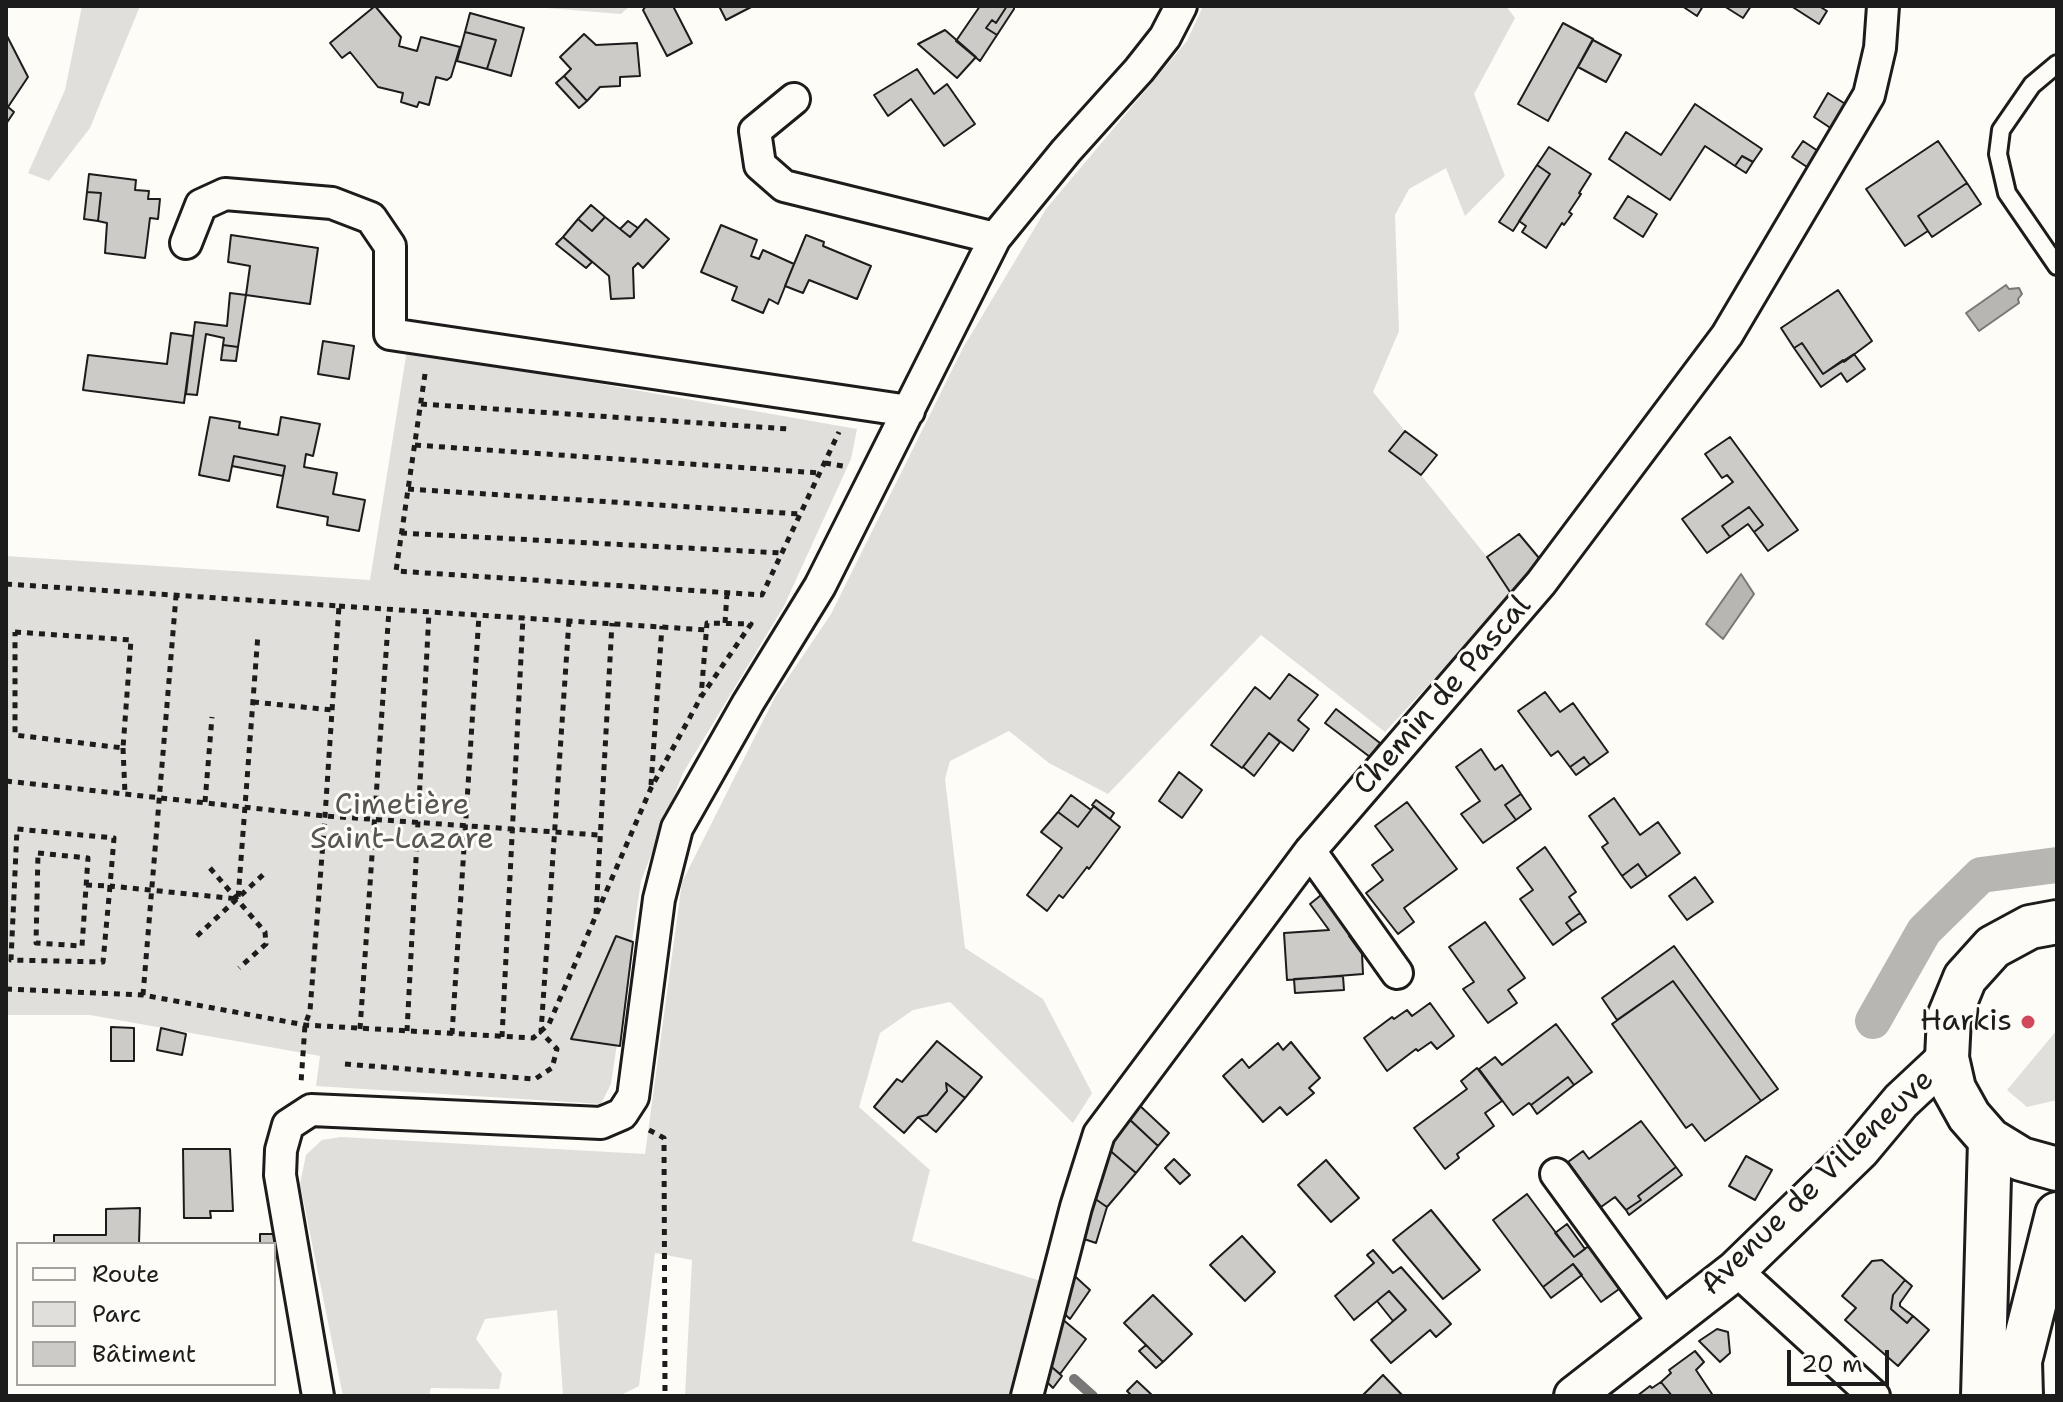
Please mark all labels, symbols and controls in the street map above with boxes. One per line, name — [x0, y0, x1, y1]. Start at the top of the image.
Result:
street label: Chemin de Pascal — [1347, 589, 1539, 803]
park label: Cimetière Saint-Lazare — [310, 788, 494, 858]
place label: Harkis — [1920, 1004, 2012, 1040]
marker: Harkis — [2019, 1013, 2037, 1031]
street label: Avenue de Villeneuve — [1694, 1062, 1942, 1304]
legend — [16, 1242, 276, 1386]
text: Route — [92, 1258, 160, 1290]
text: Parc — [92, 1298, 141, 1330]
scale bar — [1791, 1334, 1893, 1384]
text: Bâtiment — [92, 1338, 196, 1370]
text: 20 m — [1801, 1348, 1863, 1380]

